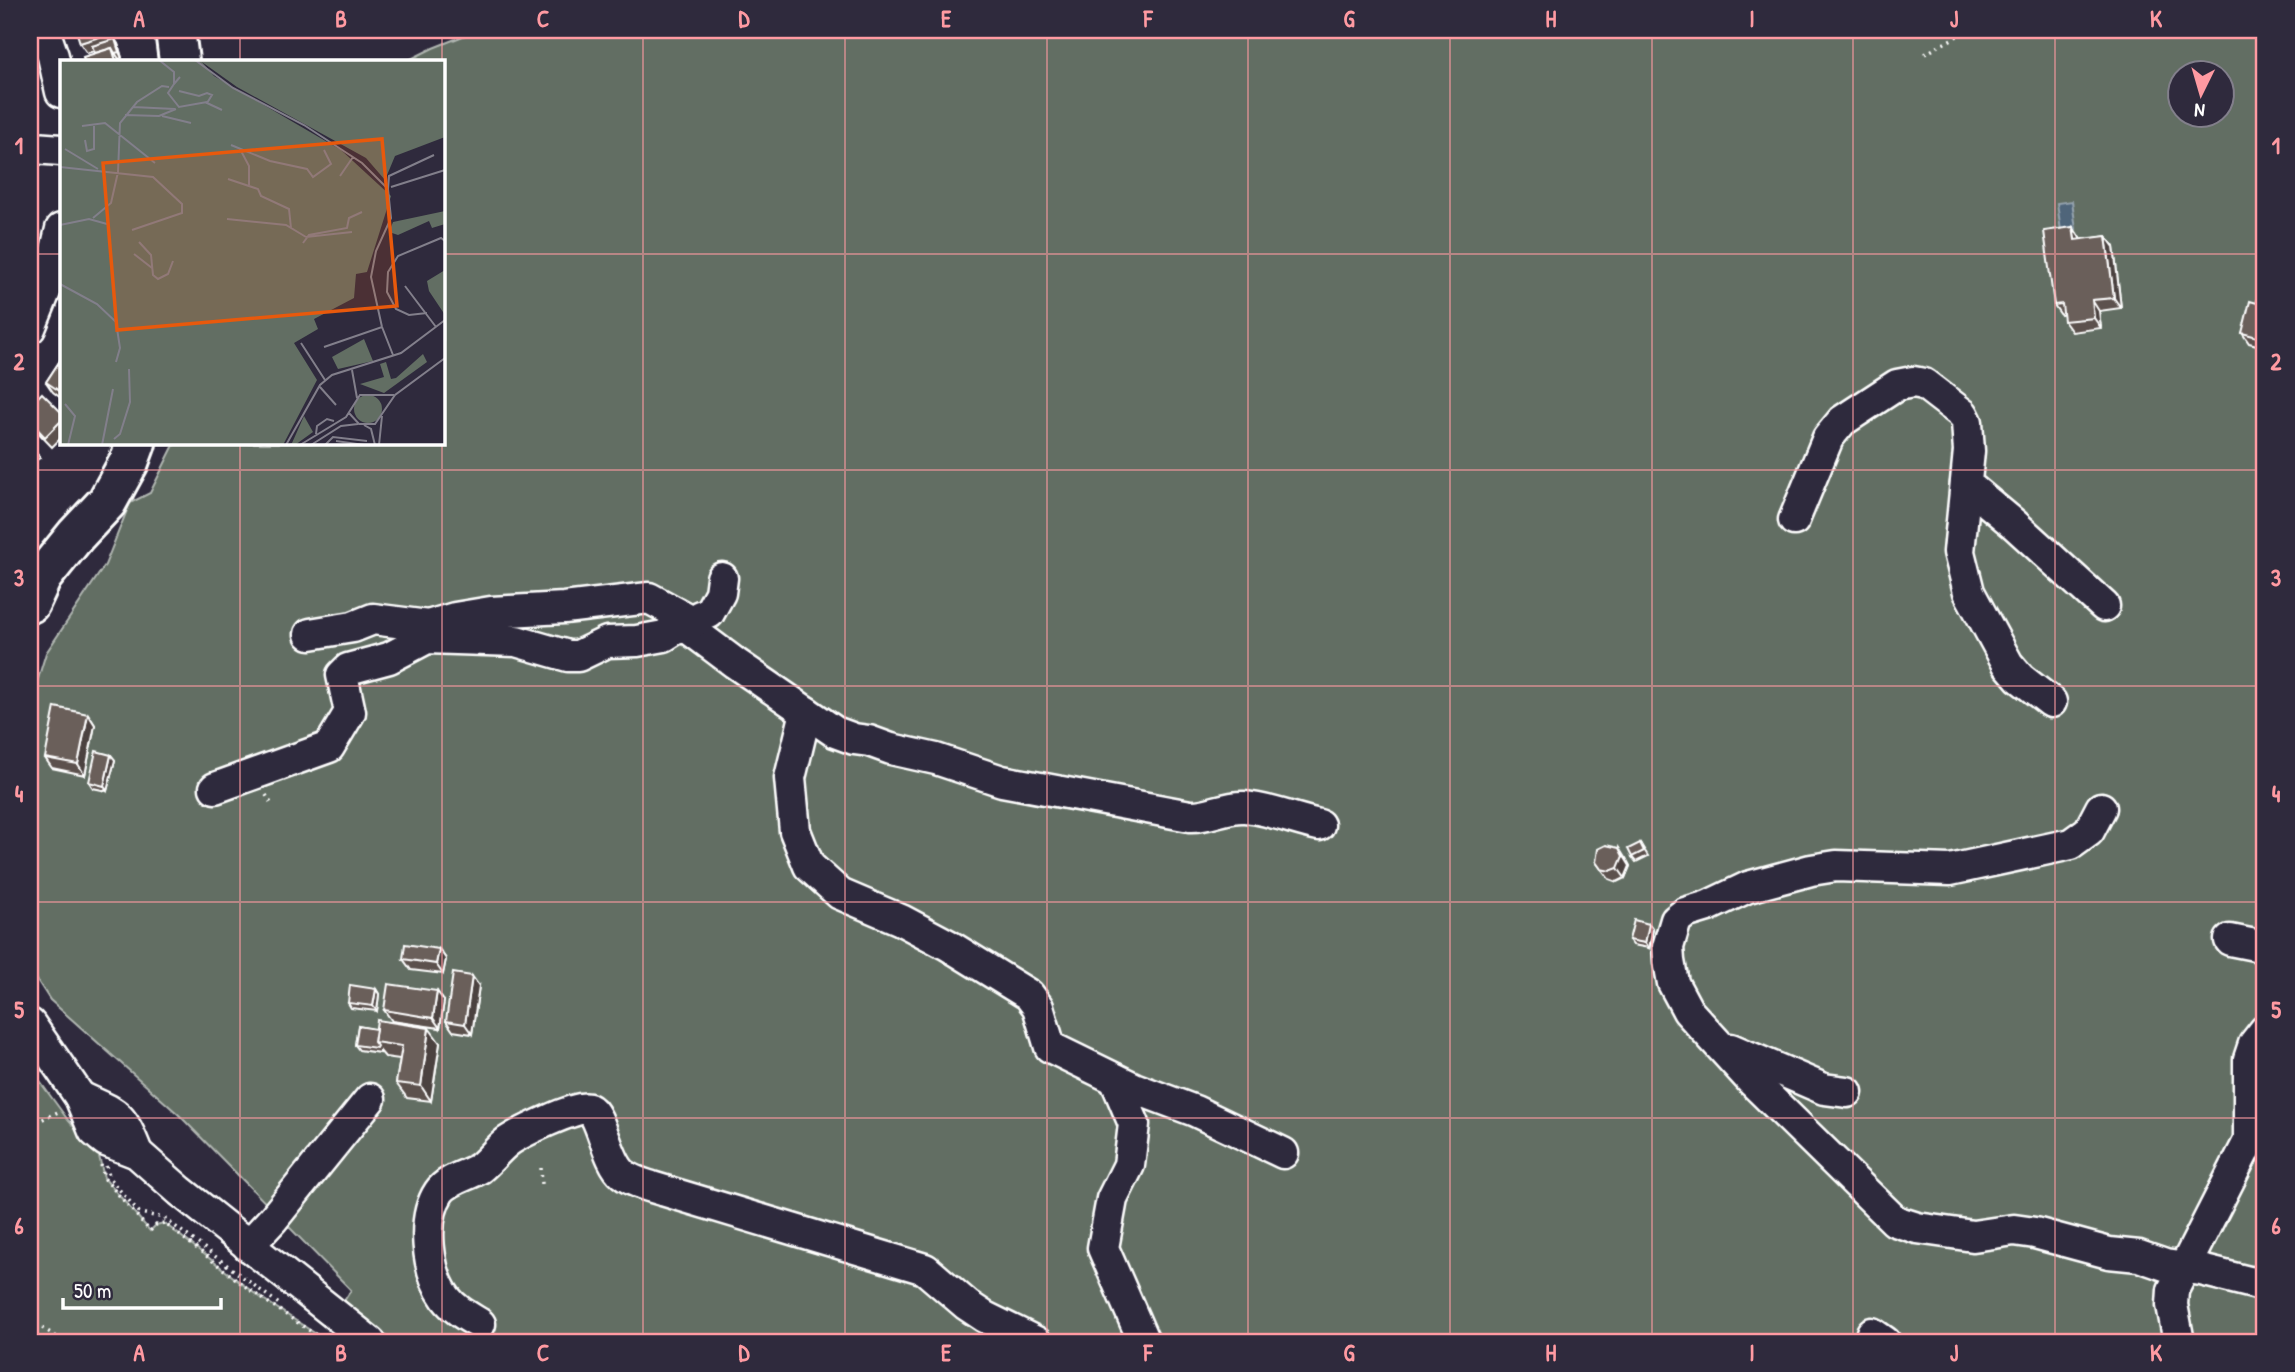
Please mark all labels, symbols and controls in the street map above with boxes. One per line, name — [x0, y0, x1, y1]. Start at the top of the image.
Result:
text: A — [133, 3, 145, 34]
text: B — [335, 3, 347, 34]
text: C — [537, 3, 549, 34]
text: D — [739, 3, 751, 34]
text: E — [941, 3, 952, 34]
text: F — [1143, 3, 1154, 34]
text: G — [1343, 3, 1355, 34]
text: H — [1546, 3, 1557, 34]
text: I — [1749, 3, 1755, 34]
text: J — [1950, 3, 1959, 34]
text: K — [2150, 3, 2163, 34]
inset map — [60, 60, 444, 444]
north arrow — [2166, 60, 2236, 130]
text: N — [2193, 98, 2206, 124]
text: 1 — [15, 130, 23, 161]
text: 1 — [2272, 130, 2280, 161]
text: 2 — [14, 346, 25, 377]
text: 2 — [2271, 346, 2282, 377]
text: 3 — [14, 562, 24, 593]
text: 3 — [2271, 562, 2281, 593]
text: 4 — [15, 778, 24, 809]
text: 4 — [2272, 778, 2281, 809]
text: 5 — [14, 994, 24, 1025]
text: 5 — [2271, 994, 2281, 1025]
text: 6 — [14, 1210, 24, 1241]
text: 6 — [2271, 1210, 2281, 1241]
scale bar — [63, 1267, 220, 1311]
text: 50 m — [74, 1276, 111, 1305]
text: A — [133, 1337, 145, 1368]
text: B — [335, 1337, 347, 1368]
text: C — [537, 1337, 549, 1368]
text: D — [739, 1337, 751, 1368]
text: E — [941, 1337, 952, 1368]
text: F — [1143, 1337, 1154, 1368]
text: G — [1343, 1337, 1355, 1368]
text: H — [1546, 1337, 1557, 1368]
text: I — [1749, 1337, 1755, 1368]
text: J — [1950, 1337, 1959, 1368]
text: K — [2150, 1337, 2163, 1368]

